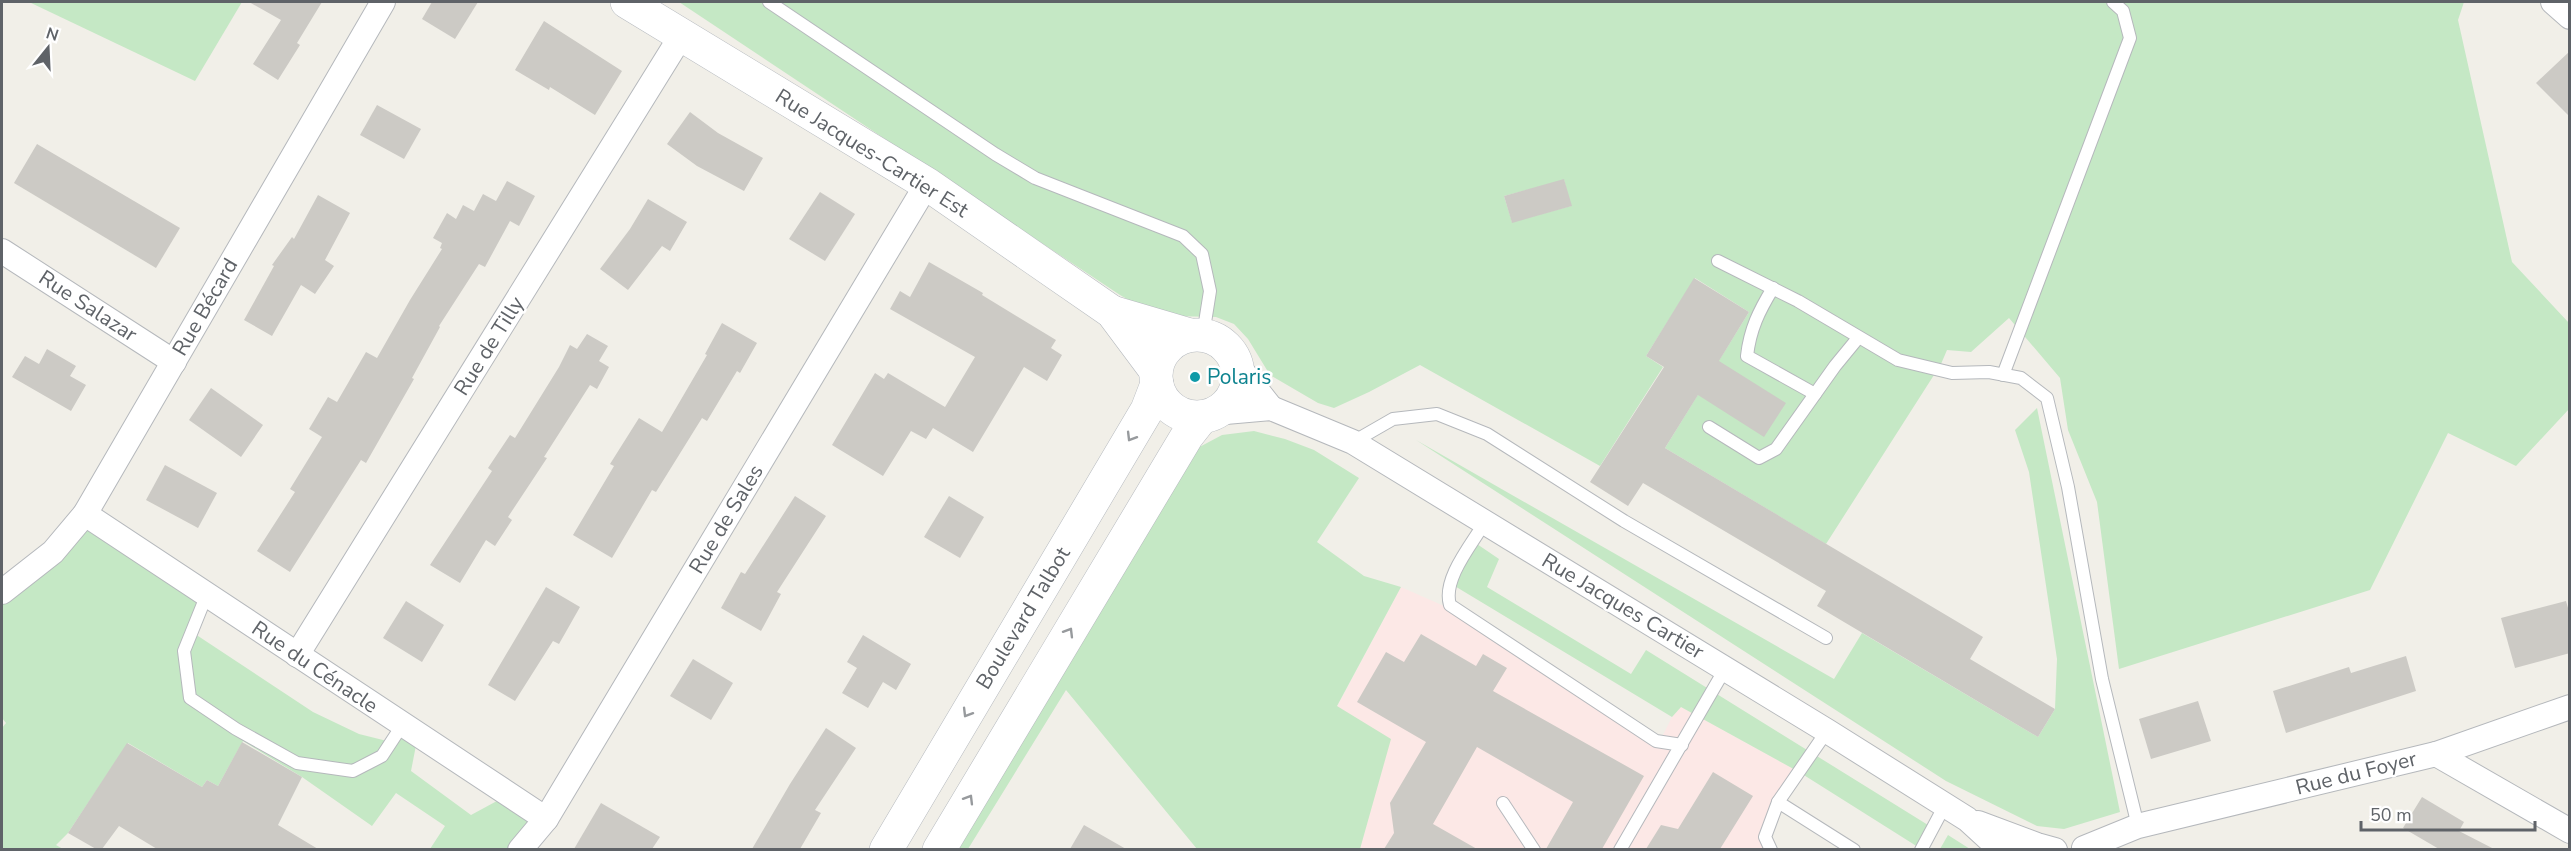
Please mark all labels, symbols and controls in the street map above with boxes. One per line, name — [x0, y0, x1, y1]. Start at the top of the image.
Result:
north arrow — [18, 18, 78, 78]
text: N — [43, 22, 61, 47]
street label: Rue Jacques-Cartier Est — [770, 82, 974, 224]
street label: Rue Bécard — [166, 253, 244, 361]
street label: Rue Salazar — [33, 264, 143, 349]
street label: Rue de Tilly — [448, 291, 531, 401]
place label: Polaris — [1207, 363, 1271, 391]
marker: Polaris — [1188, 370, 1202, 384]
one-way arrow — [1127, 431, 1139, 441]
street label: Rue de Sales — [682, 459, 770, 579]
street label: Boulevard Talbot — [970, 541, 1077, 694]
street label: Rue Jacques Cartier — [1537, 546, 1710, 666]
street label: Rue du Cénacle — [246, 614, 384, 720]
one-way arrow — [1062, 628, 1074, 638]
one-way arrow — [963, 707, 975, 717]
street label: Rue du Foyer — [2293, 744, 2420, 802]
scale bar — [2361, 794, 2535, 832]
one-way arrow — [961, 795, 973, 805]
text: 50 m — [2370, 803, 2412, 827]

